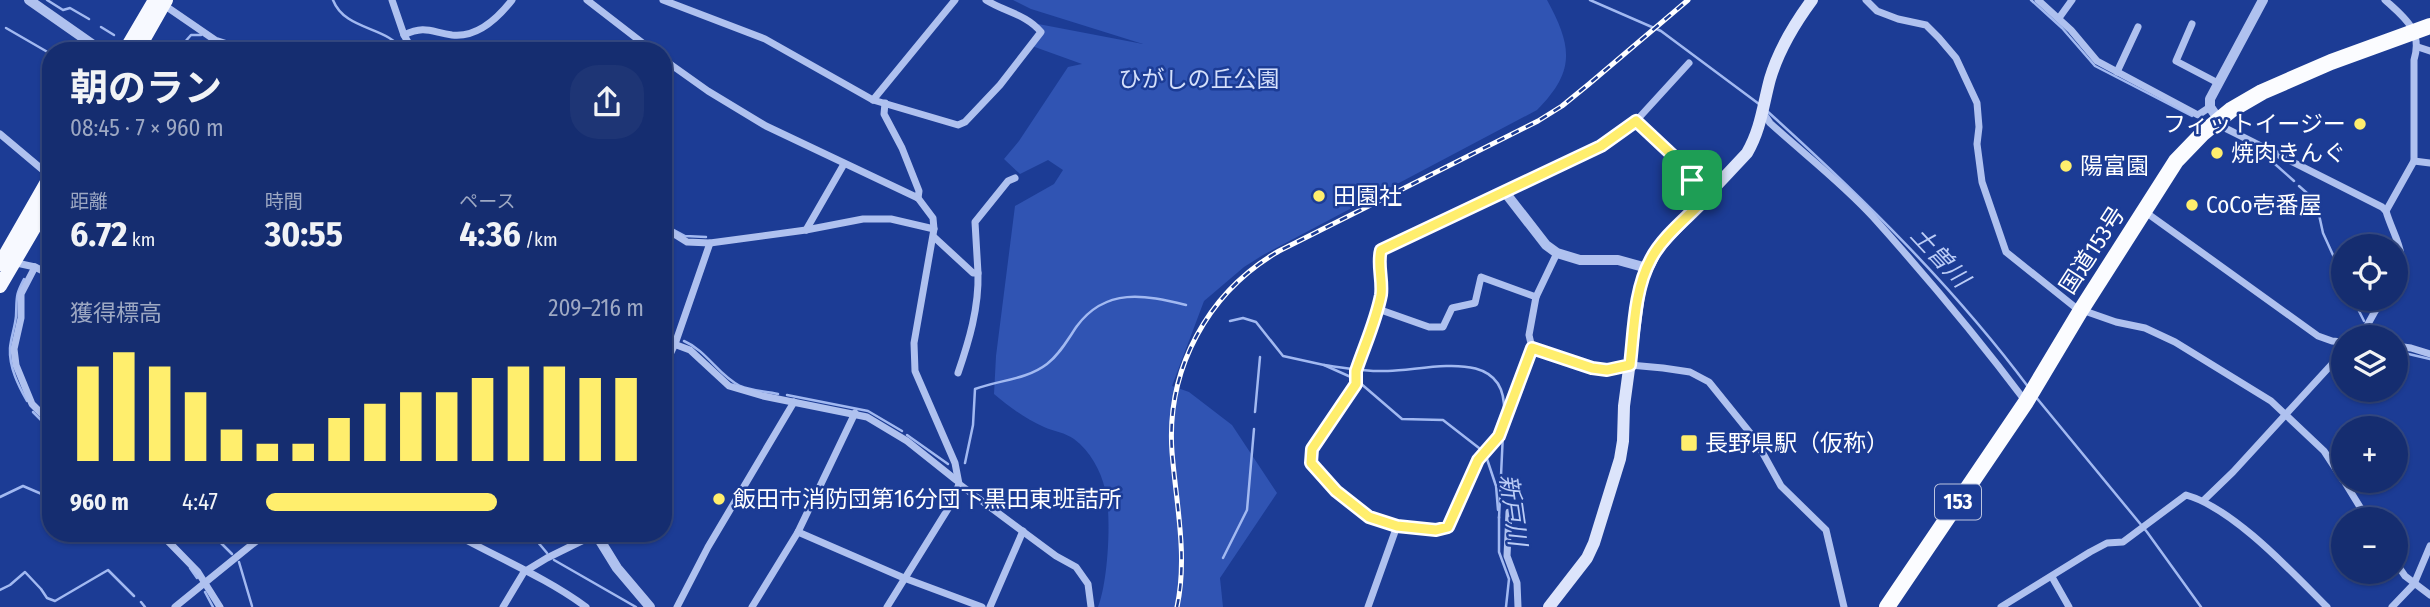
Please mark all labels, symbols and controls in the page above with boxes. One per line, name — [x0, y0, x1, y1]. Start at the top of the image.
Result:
text: 朝のラン — [70, 65, 222, 111]
button: share — [570, 65, 644, 139]
park label: ひがしの丘公園 — [1119, 65, 1280, 93]
place label: フィットイージー — [2163, 110, 2346, 138]
text: 08:45 · 7 × 960 m — [70, 114, 224, 142]
marker: フィットイージー — [2352, 116, 2368, 132]
place label: 焼肉きんぐ — [2231, 139, 2346, 167]
marker: 焼肉きんぐ — [2209, 145, 2225, 161]
pin — [1662, 150, 1722, 210]
place label: 陽富園 — [2080, 152, 2149, 180]
marker: 陽富園 — [2058, 158, 2074, 174]
icon: arrive — [1673, 161, 1711, 199]
place label: 田園社 — [1333, 182, 1402, 210]
marker: 田園社 — [1311, 188, 1327, 204]
text: 距離 — [70, 190, 108, 213]
text: 時間 — [265, 190, 303, 213]
text: ペース — [459, 190, 515, 213]
place label: CoCo壱番屋 — [2206, 191, 2322, 219]
marker: CoCo壱番屋 — [2184, 197, 2200, 213]
street label: 国道153号 — [2053, 201, 2131, 299]
text: 6.72 — [70, 213, 127, 255]
text: 30:55 — [265, 213, 343, 255]
text: 4:36 — [459, 213, 521, 255]
water label: 土曽川 — [1905, 221, 1977, 295]
text: km — [127, 228, 155, 251]
text: /km — [521, 228, 558, 251]
map controls — [2331, 234, 2408, 584]
button: locate — [2331, 234, 2408, 311]
text: 209–216 m — [548, 294, 644, 322]
text: 獲得標高 — [70, 299, 162, 327]
button: layers — [2331, 325, 2408, 402]
button: + — [2331, 416, 2408, 493]
place label: 長野県駅（仮称） — [1705, 429, 1889, 457]
marker: 長野県駅（仮称） — [1679, 433, 1699, 453]
water label: 新戸川 — [1494, 472, 1532, 551]
road number: 153 — [1935, 484, 1981, 520]
place label: 飯田市消防団第16分団下黒田東班詰所 — [733, 485, 1121, 513]
text: 960 m — [70, 488, 129, 516]
text: 4:47 — [182, 488, 218, 516]
marker: 飯田市消防団第16分団下黒田東班詰所 — [711, 491, 727, 507]
button: − — [2331, 507, 2408, 584]

